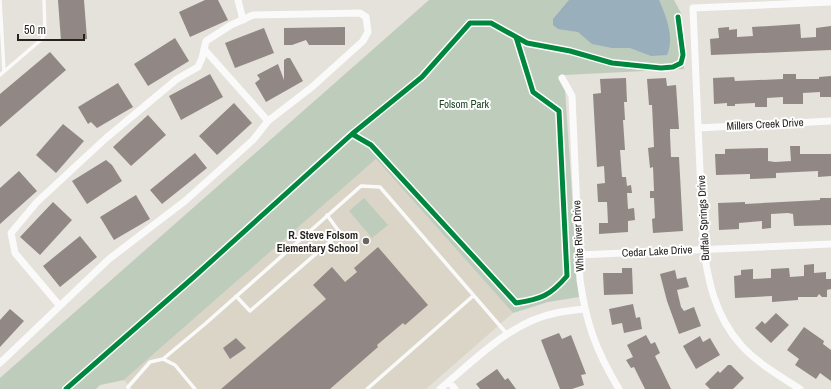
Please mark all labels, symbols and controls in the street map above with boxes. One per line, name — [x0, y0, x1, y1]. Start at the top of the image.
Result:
scale bar — [18, 16, 84, 42]
text: 50 m — [24, 22, 46, 38]
park label: Folsom Park — [439, 97, 490, 111]
street label: Millers Creek Drive — [726, 115, 804, 133]
street label: Buffalo Springs Drive — [694, 175, 712, 261]
street label: White River Drive — [569, 200, 587, 272]
place label: R. Steve Folsom Elementary School — [277, 228, 358, 255]
marker: R. Steve Folsom Elementary School — [361, 236, 371, 246]
street label: Cedar Lake Drive — [621, 242, 693, 260]

